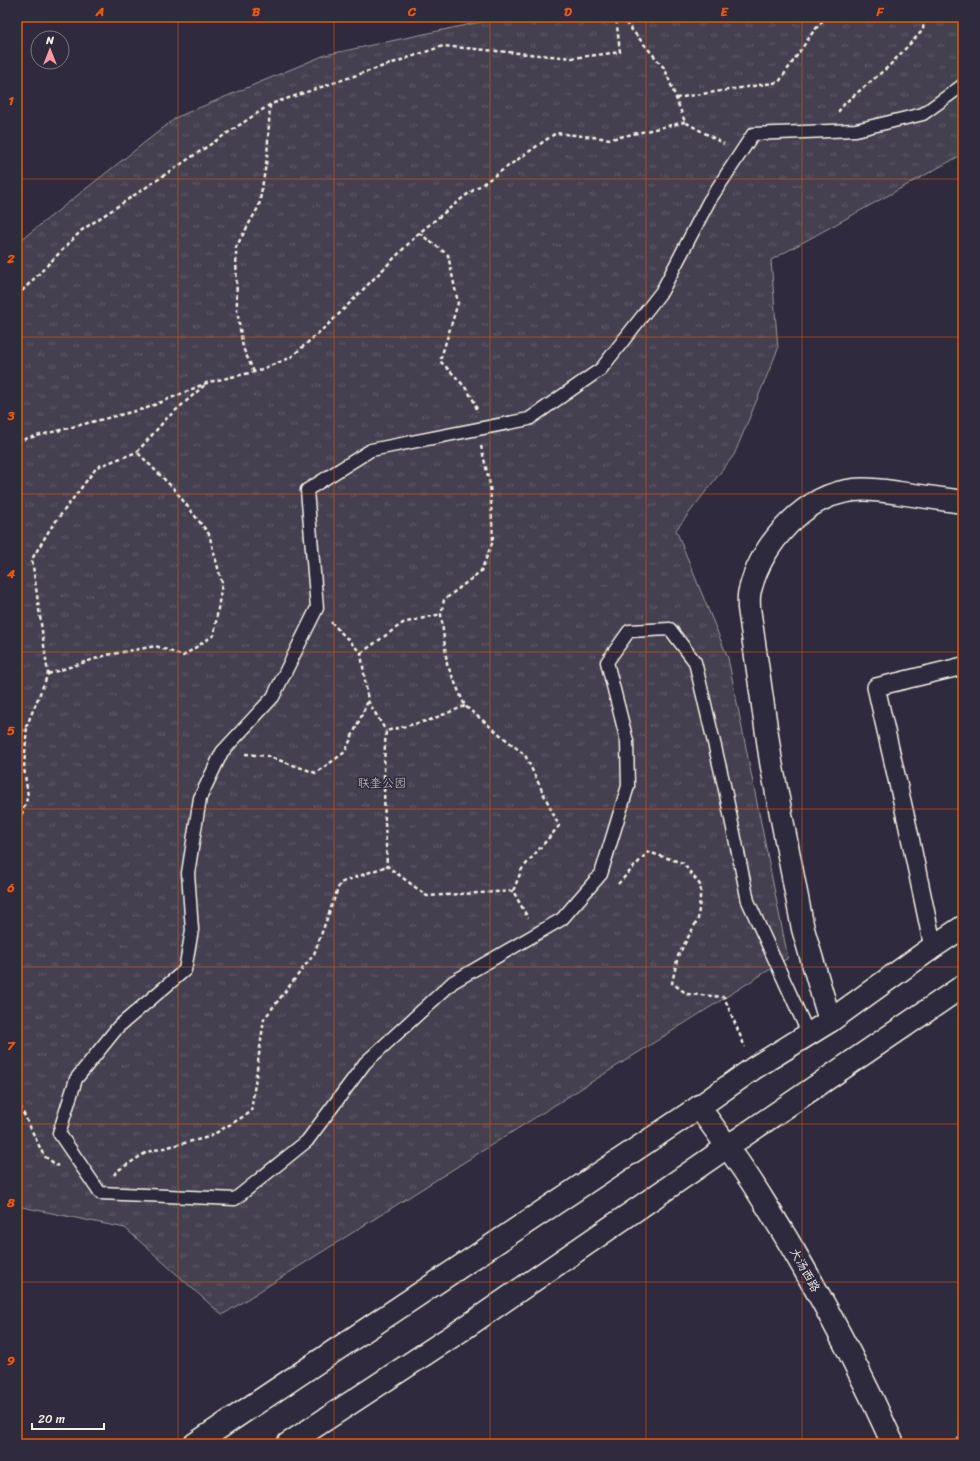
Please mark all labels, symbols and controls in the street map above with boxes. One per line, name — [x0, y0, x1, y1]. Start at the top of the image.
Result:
text: A — [95, 0, 104, 23]
text: B — [252, 0, 261, 23]
text: C — [407, 0, 417, 23]
text: D — [564, 0, 572, 23]
text: E — [720, 0, 729, 23]
text: F — [875, 0, 884, 23]
north arrow — [30, 30, 70, 70]
text: N — [45, 31, 54, 50]
text: 1 — [8, 89, 14, 112]
text: 2 — [6, 247, 15, 270]
text: 3 — [6, 404, 15, 427]
text: 4 — [6, 562, 16, 585]
text: 5 — [7, 719, 15, 742]
park label: 联奎公园 — [358, 772, 406, 794]
text: 6 — [6, 876, 15, 899]
text: 7 — [7, 1034, 16, 1057]
text: 8 — [6, 1191, 15, 1214]
street label: 大汤西路 — [784, 1244, 826, 1296]
text: 9 — [7, 1349, 15, 1372]
scale bar — [32, 1405, 104, 1431]
text: 20 m — [38, 1408, 65, 1430]

